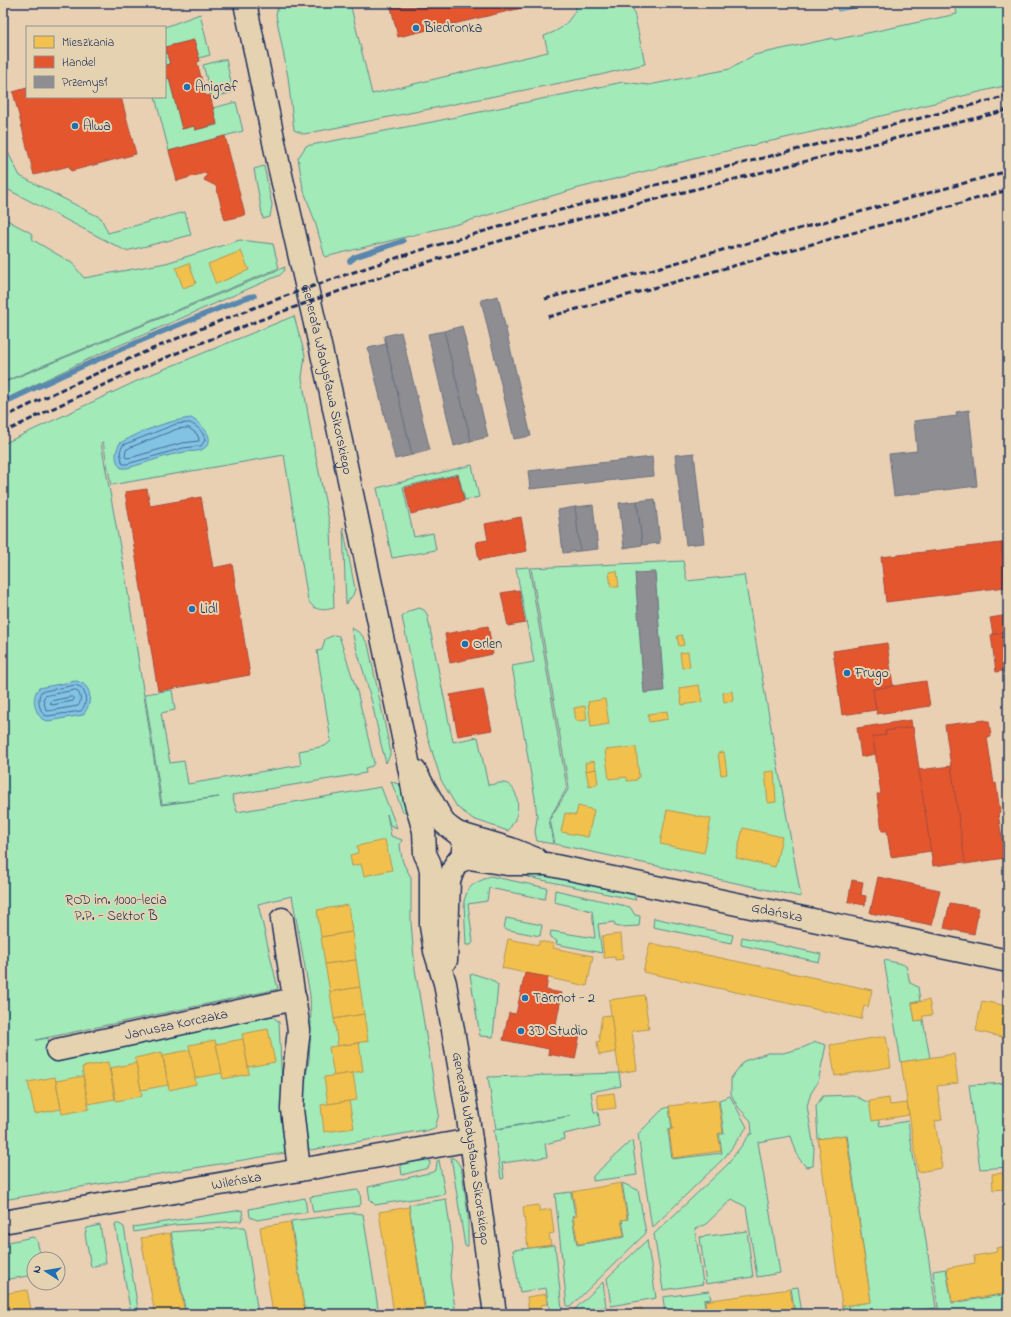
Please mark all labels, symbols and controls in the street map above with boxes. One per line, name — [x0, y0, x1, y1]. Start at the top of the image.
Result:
place label: Biedronka — [423, 18, 482, 39]
marker: Biedronka — [411, 23, 421, 33]
legend — [26, 26, 166, 98]
text: Mieszkania — [62, 34, 114, 52]
text: Handel — [62, 54, 96, 72]
text: Przemysł — [62, 74, 107, 93]
place label: Anigraf — [195, 77, 238, 99]
marker: Anigraf — [182, 82, 192, 92]
place label: Alwa — [83, 116, 111, 137]
marker: Alwa — [70, 121, 80, 131]
street label: Generała Władysława Sikorskiego — [296, 282, 358, 476]
place label: Lidl — [200, 599, 218, 620]
marker: Lidl — [187, 604, 197, 614]
place label: Orlen — [473, 634, 502, 655]
marker: Orlen — [460, 639, 470, 649]
place label: Frugo — [854, 663, 889, 685]
marker: Frugo — [842, 668, 852, 678]
park label: ROD im. 1000-lecia P.P. - Sektor B — [65, 890, 167, 927]
street label: Gdańska — [749, 897, 805, 928]
place label: Tarmot - 2 — [533, 988, 595, 1009]
marker: Tarmot - 2 — [520, 993, 530, 1003]
street label: Janusza Korczaka — [123, 1003, 230, 1046]
place label: 3D Studio — [529, 1021, 588, 1042]
marker: 3D Studio — [516, 1026, 526, 1036]
street label: Generała Władysława Sikorskiego — [446, 1051, 496, 1246]
street label: Wileńska — [210, 1166, 263, 1196]
north arrow — [26, 1251, 66, 1291]
text: N — [29, 1264, 46, 1274]

